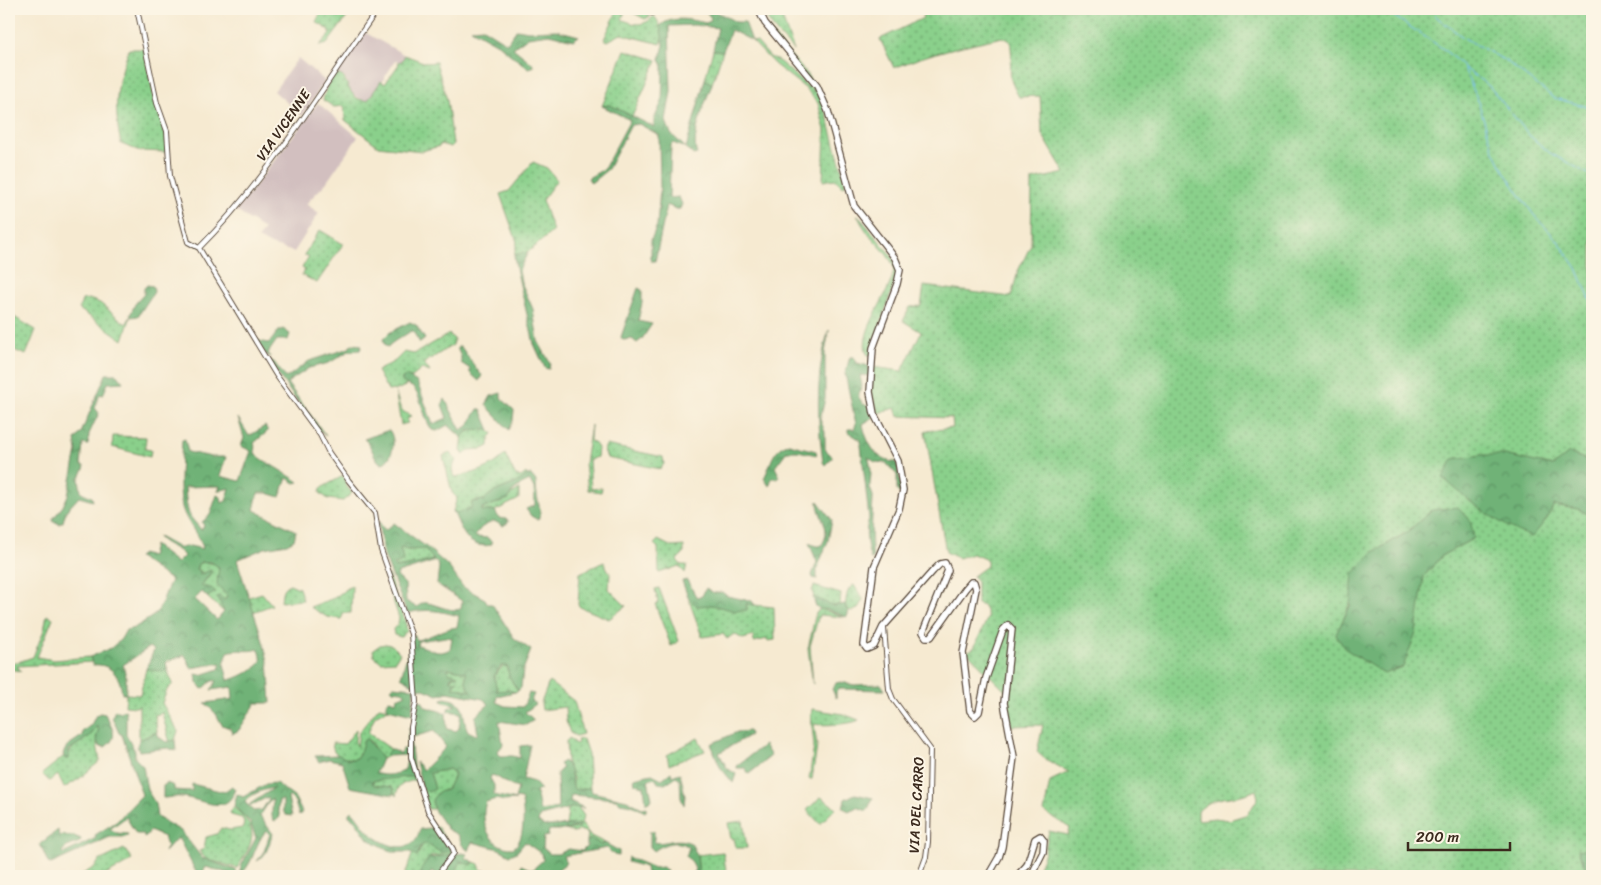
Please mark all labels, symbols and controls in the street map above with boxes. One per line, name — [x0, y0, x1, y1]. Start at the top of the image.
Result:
street label: VIA VICENNE — [249, 83, 318, 166]
street label: VIA DEL CARRO — [901, 756, 932, 854]
scale bar — [1408, 820, 1511, 852]
text: 200 m — [1416, 824, 1460, 850]

